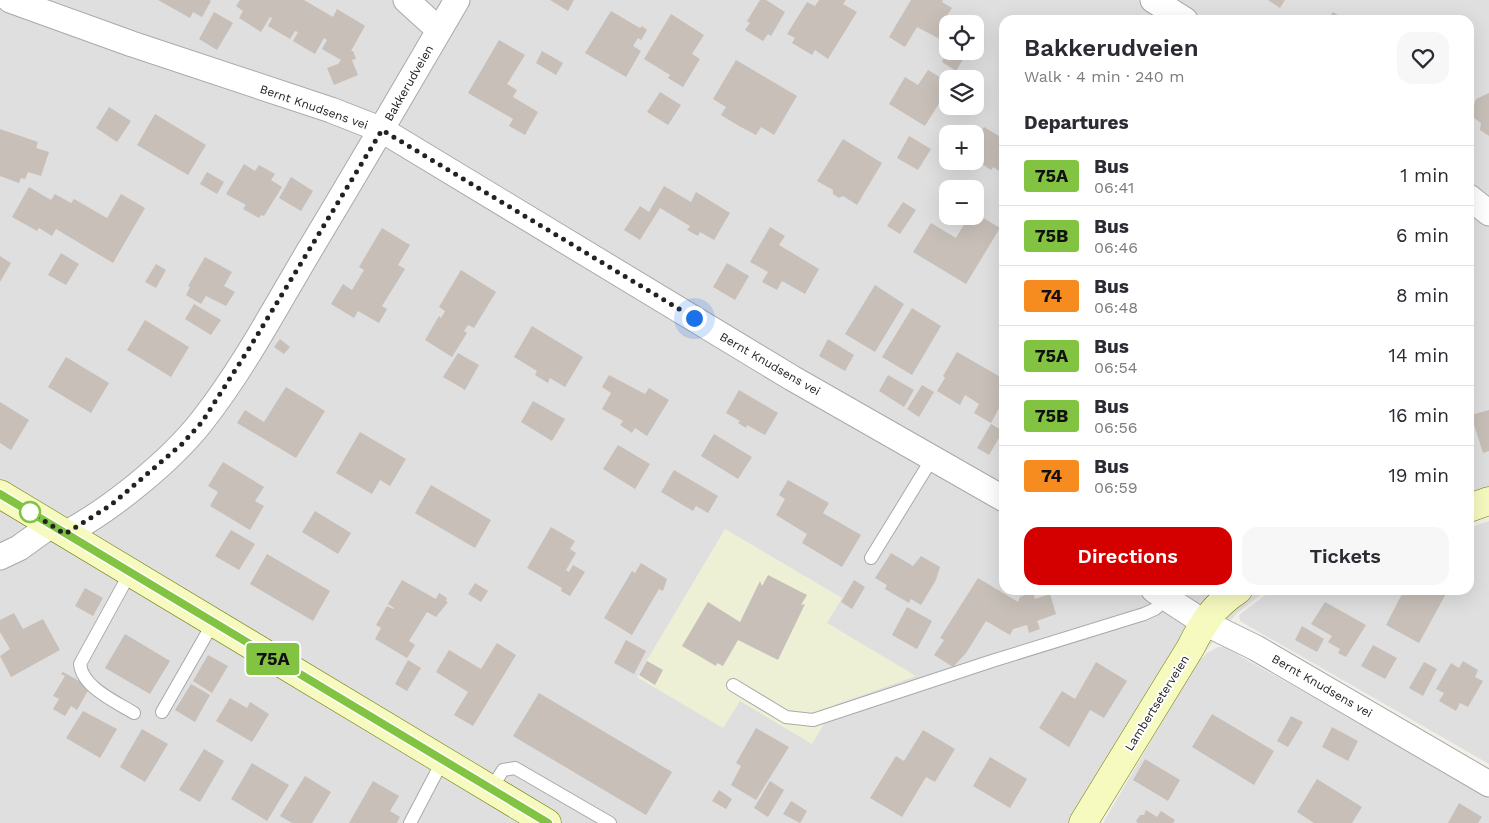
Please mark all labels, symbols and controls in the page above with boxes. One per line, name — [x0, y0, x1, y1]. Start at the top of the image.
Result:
map controls — [939, 15, 984, 225]
button: locate — [939, 15, 984, 60]
button: heart — [1397, 32, 1449, 84]
text: Bakkerudveien — [1024, 34, 1199, 62]
street label: Bakkerudveien — [382, 42, 436, 124]
text: Walk · 4 min · 240 m — [1024, 67, 1184, 86]
button: layers — [939, 70, 984, 115]
street label: Bernt Knudsens vei — [258, 82, 370, 132]
text: Departures — [1024, 111, 1129, 134]
button: + — [939, 125, 984, 170]
text: Bus — [1094, 155, 1129, 178]
text: 1 min — [1400, 164, 1449, 187]
text: 75A — [1035, 165, 1068, 186]
text: 06:41 — [1094, 178, 1134, 197]
button: − — [939, 180, 984, 225]
text: Bus — [1094, 215, 1129, 238]
text: 6 min — [1396, 224, 1449, 247]
text: 75B — [1035, 225, 1068, 246]
text: 06:46 — [1094, 238, 1138, 257]
text: Bus — [1094, 275, 1129, 298]
text: 8 min — [1396, 284, 1449, 307]
text: 74 — [1041, 285, 1062, 306]
text: 06:48 — [1094, 298, 1138, 317]
your location — [682, 306, 707, 331]
street label: Bernt Knudsens vei — [717, 330, 823, 398]
text: Bus — [1094, 335, 1129, 358]
text: 14 min — [1389, 344, 1449, 367]
text: 75A — [1035, 345, 1068, 366]
text: 06:54 — [1094, 358, 1138, 377]
text: Bus — [1094, 395, 1129, 418]
text: 16 min — [1389, 404, 1449, 427]
text: 75B — [1035, 405, 1068, 426]
text: 06:56 — [1094, 418, 1137, 437]
text: Bus — [1094, 455, 1129, 478]
text: 19 min — [1388, 464, 1449, 487]
text: 74 — [1041, 465, 1062, 486]
text: 06:59 — [1094, 478, 1138, 497]
unlabelled marker — [19, 501, 41, 523]
button: Directions — [1024, 527, 1232, 585]
button: Tickets — [1242, 527, 1449, 585]
line badge: 75A — [244, 643, 302, 675]
text: 75A — [256, 648, 290, 669]
street label: Bernt Knudsens vei — [1269, 652, 1375, 720]
street label: Lambertseterveien — [1122, 653, 1192, 753]

